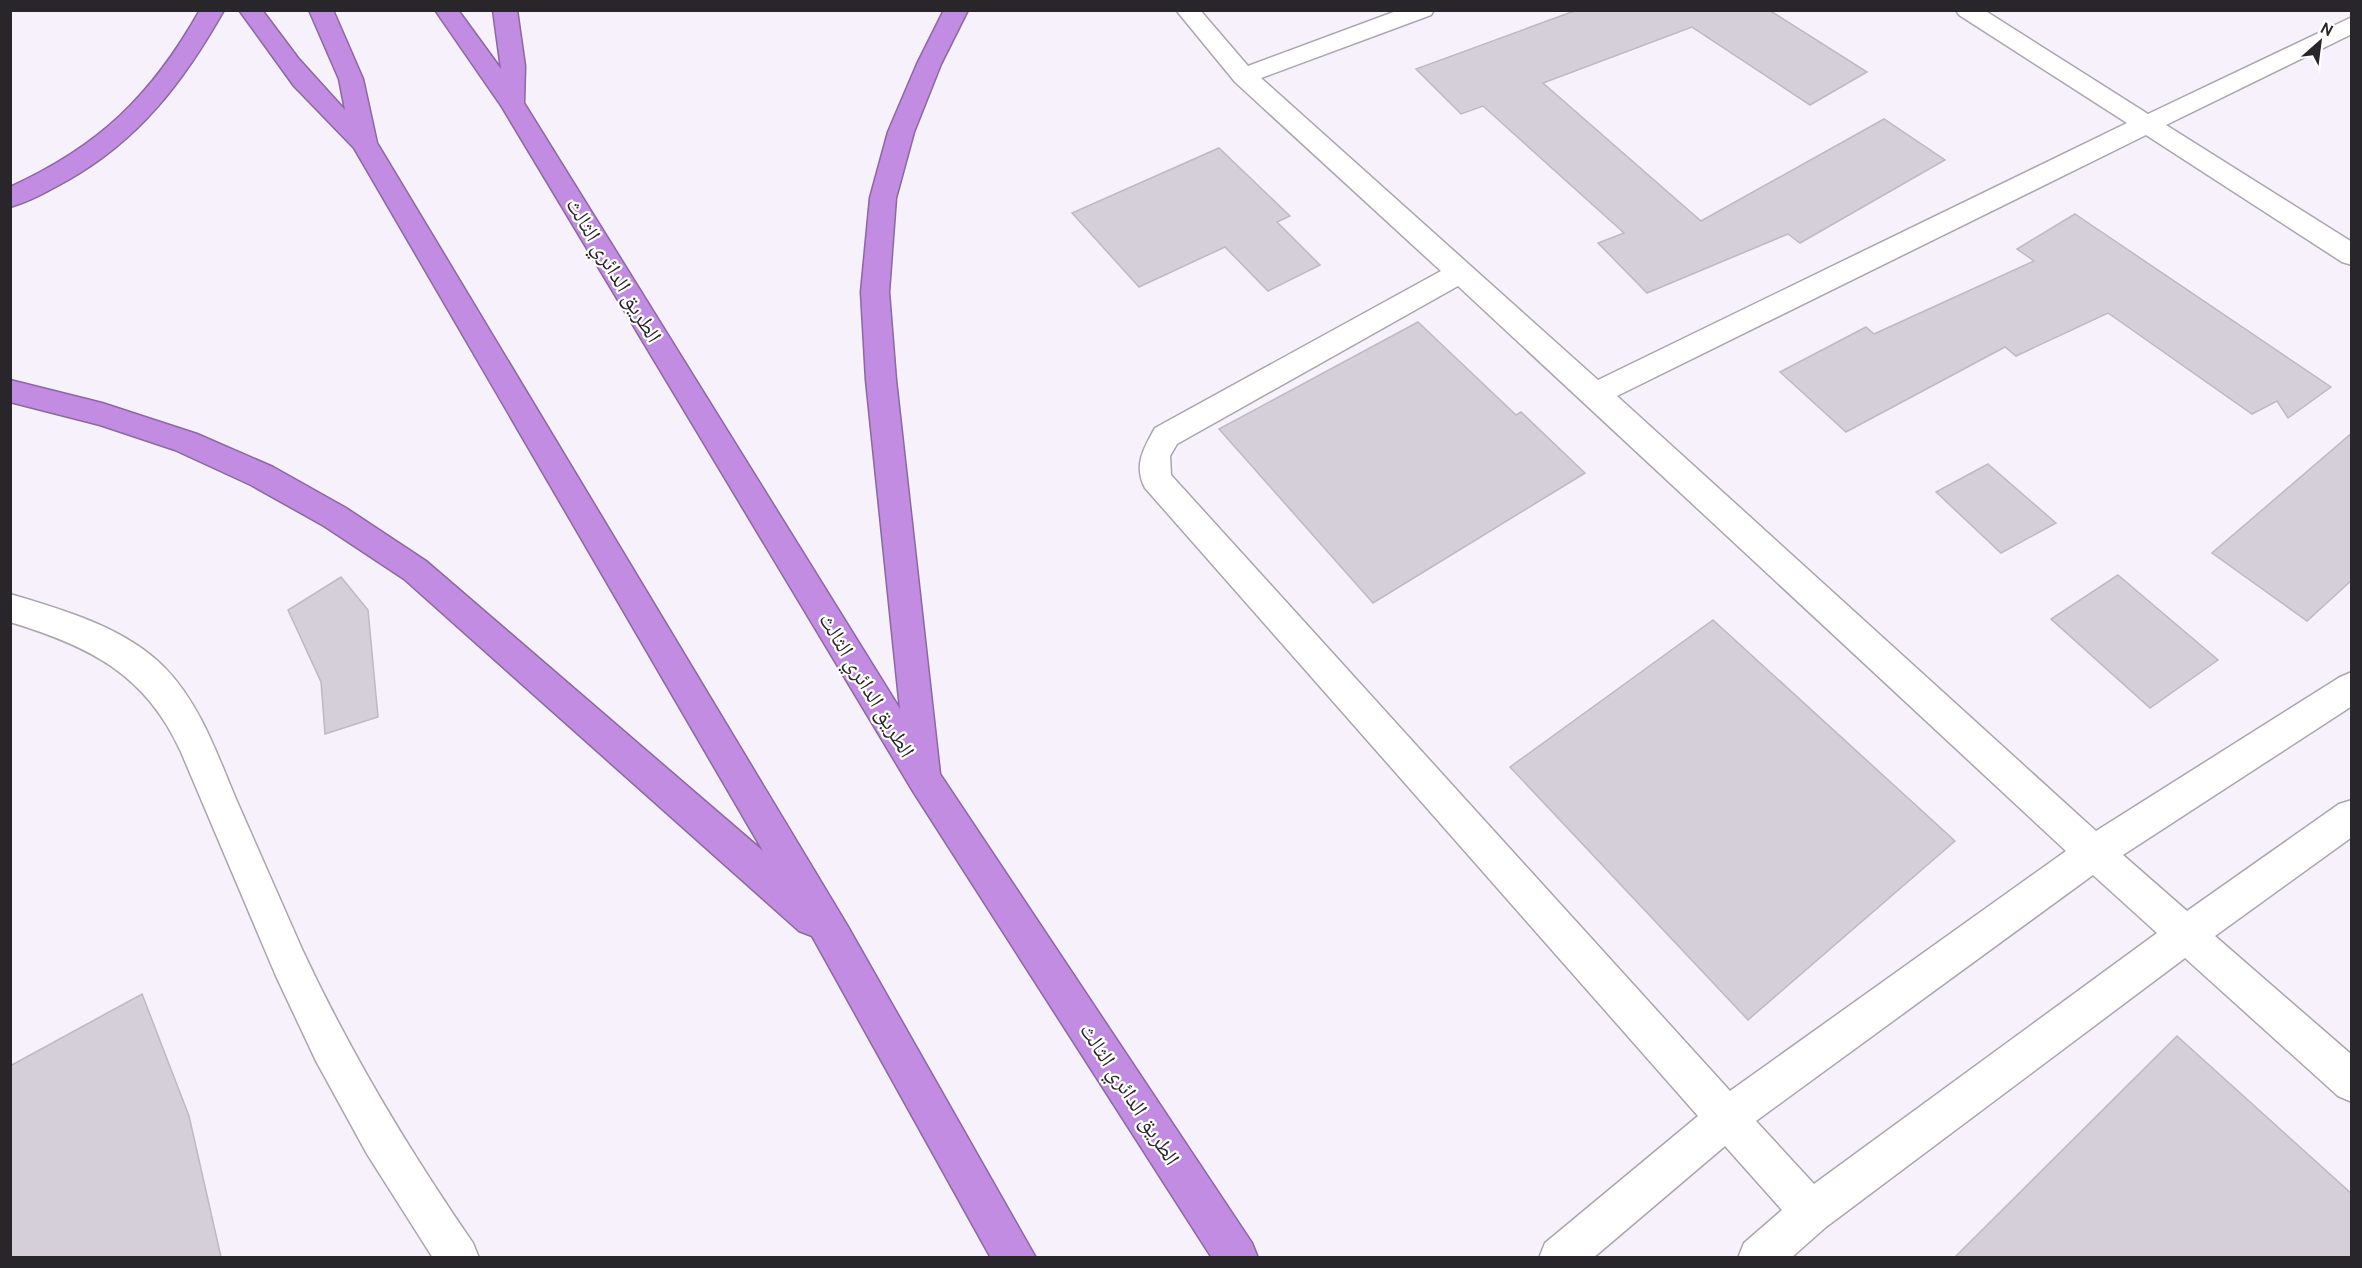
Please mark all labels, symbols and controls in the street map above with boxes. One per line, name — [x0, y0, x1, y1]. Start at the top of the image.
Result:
north arrow — [2290, 12, 2350, 72]
text: N — [2317, 18, 2336, 40]
street label: الطريق الدائري الثالث — [557, 193, 668, 349]
street label: الطريق الدائري الثالث — [810, 608, 921, 764]
street label: الطريق الدائري الثالث — [1071, 1018, 1186, 1172]

